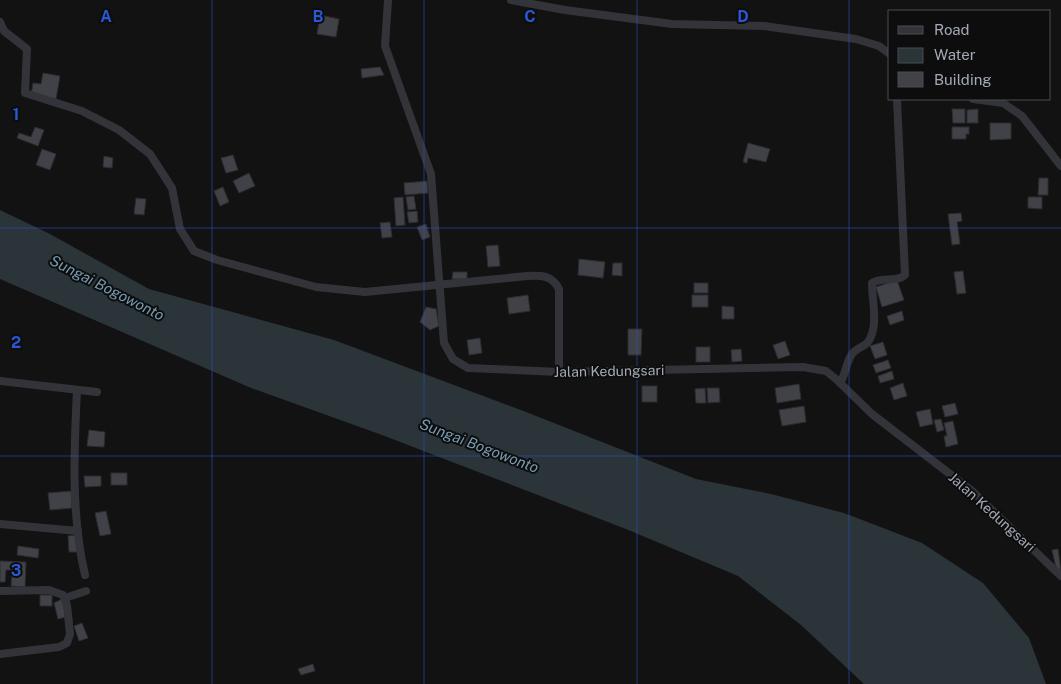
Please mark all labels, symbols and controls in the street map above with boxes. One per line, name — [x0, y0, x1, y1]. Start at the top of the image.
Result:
text: A — [100, 7, 112, 26]
text: B — [313, 7, 324, 26]
text: C — [524, 7, 536, 26]
text: D — [737, 7, 749, 26]
legend — [888, 10, 1051, 100]
text: Road — [934, 21, 970, 38]
text: Water — [934, 46, 976, 63]
text: Building — [934, 71, 992, 88]
text: 1 — [13, 105, 19, 124]
water label: Sungai Bogowonto — [47, 251, 167, 324]
text: 2 — [11, 333, 21, 352]
street label: Jalan Kedungsari — [554, 362, 664, 380]
water label: Sungai Bogowonto — [417, 415, 541, 476]
street label: Jalan Kedungsari — [946, 469, 1038, 555]
text: 3 — [11, 561, 21, 580]

